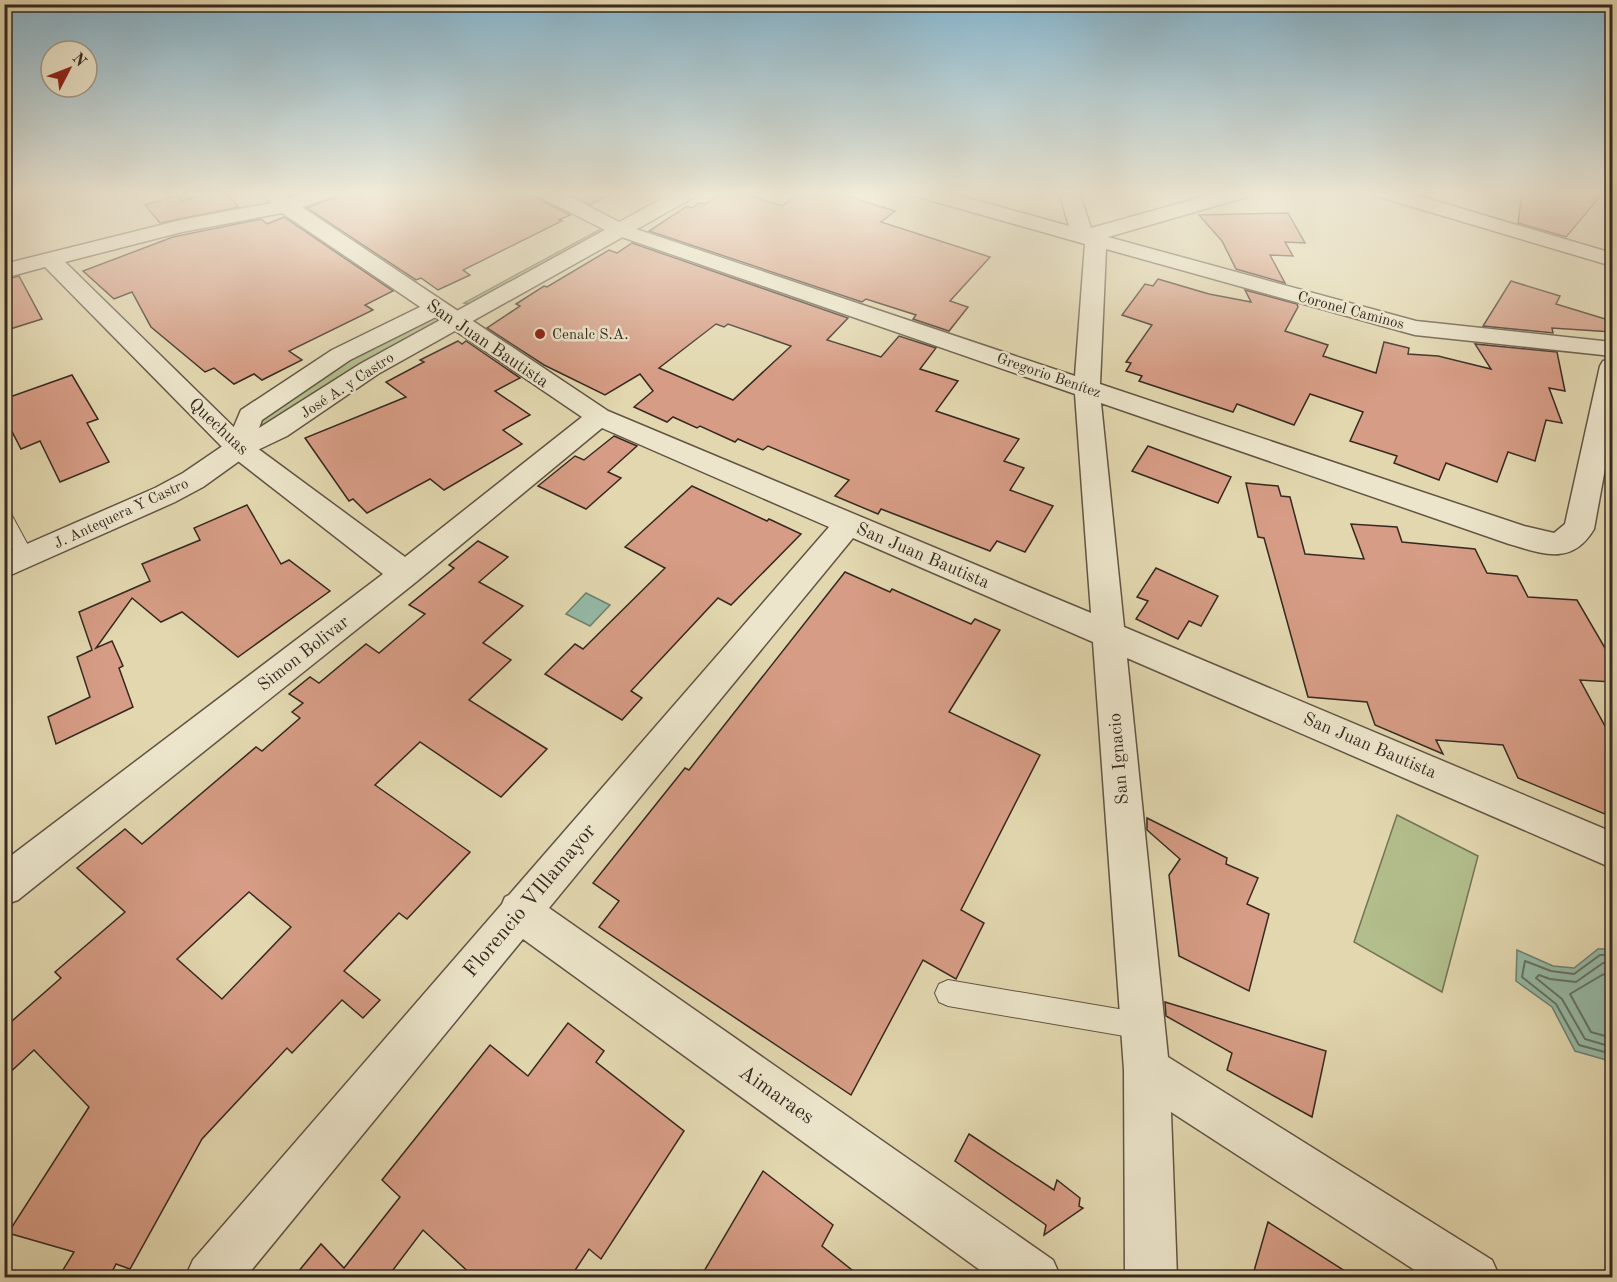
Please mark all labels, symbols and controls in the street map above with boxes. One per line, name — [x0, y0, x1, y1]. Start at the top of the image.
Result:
north arrow — [39, 39, 99, 99]
text: N — [69, 50, 89, 71]
street label: Coronel Caminos — [1296, 290, 1406, 333]
street label: San Juan Bautista — [423, 296, 552, 391]
marker: Cenalc S.A. — [533, 327, 547, 341]
place label: Cenalc S.A. — [552, 328, 628, 343]
street label: José A. y Castro — [298, 351, 397, 422]
street label: Gregorio Benítez — [994, 352, 1103, 401]
street label: Quechuas — [185, 395, 252, 459]
street label: J. Antequera Y Castro — [52, 477, 191, 552]
street label: San Juan Bautista — [853, 520, 992, 592]
street label: Simon Bolivar — [255, 612, 353, 695]
street label: San Juan Bautista — [1300, 710, 1439, 782]
street label: San Ignacio — [1106, 712, 1132, 805]
street label: Florencio VIllamayor — [460, 820, 600, 982]
street label: Aimaraes — [735, 1062, 818, 1129]

